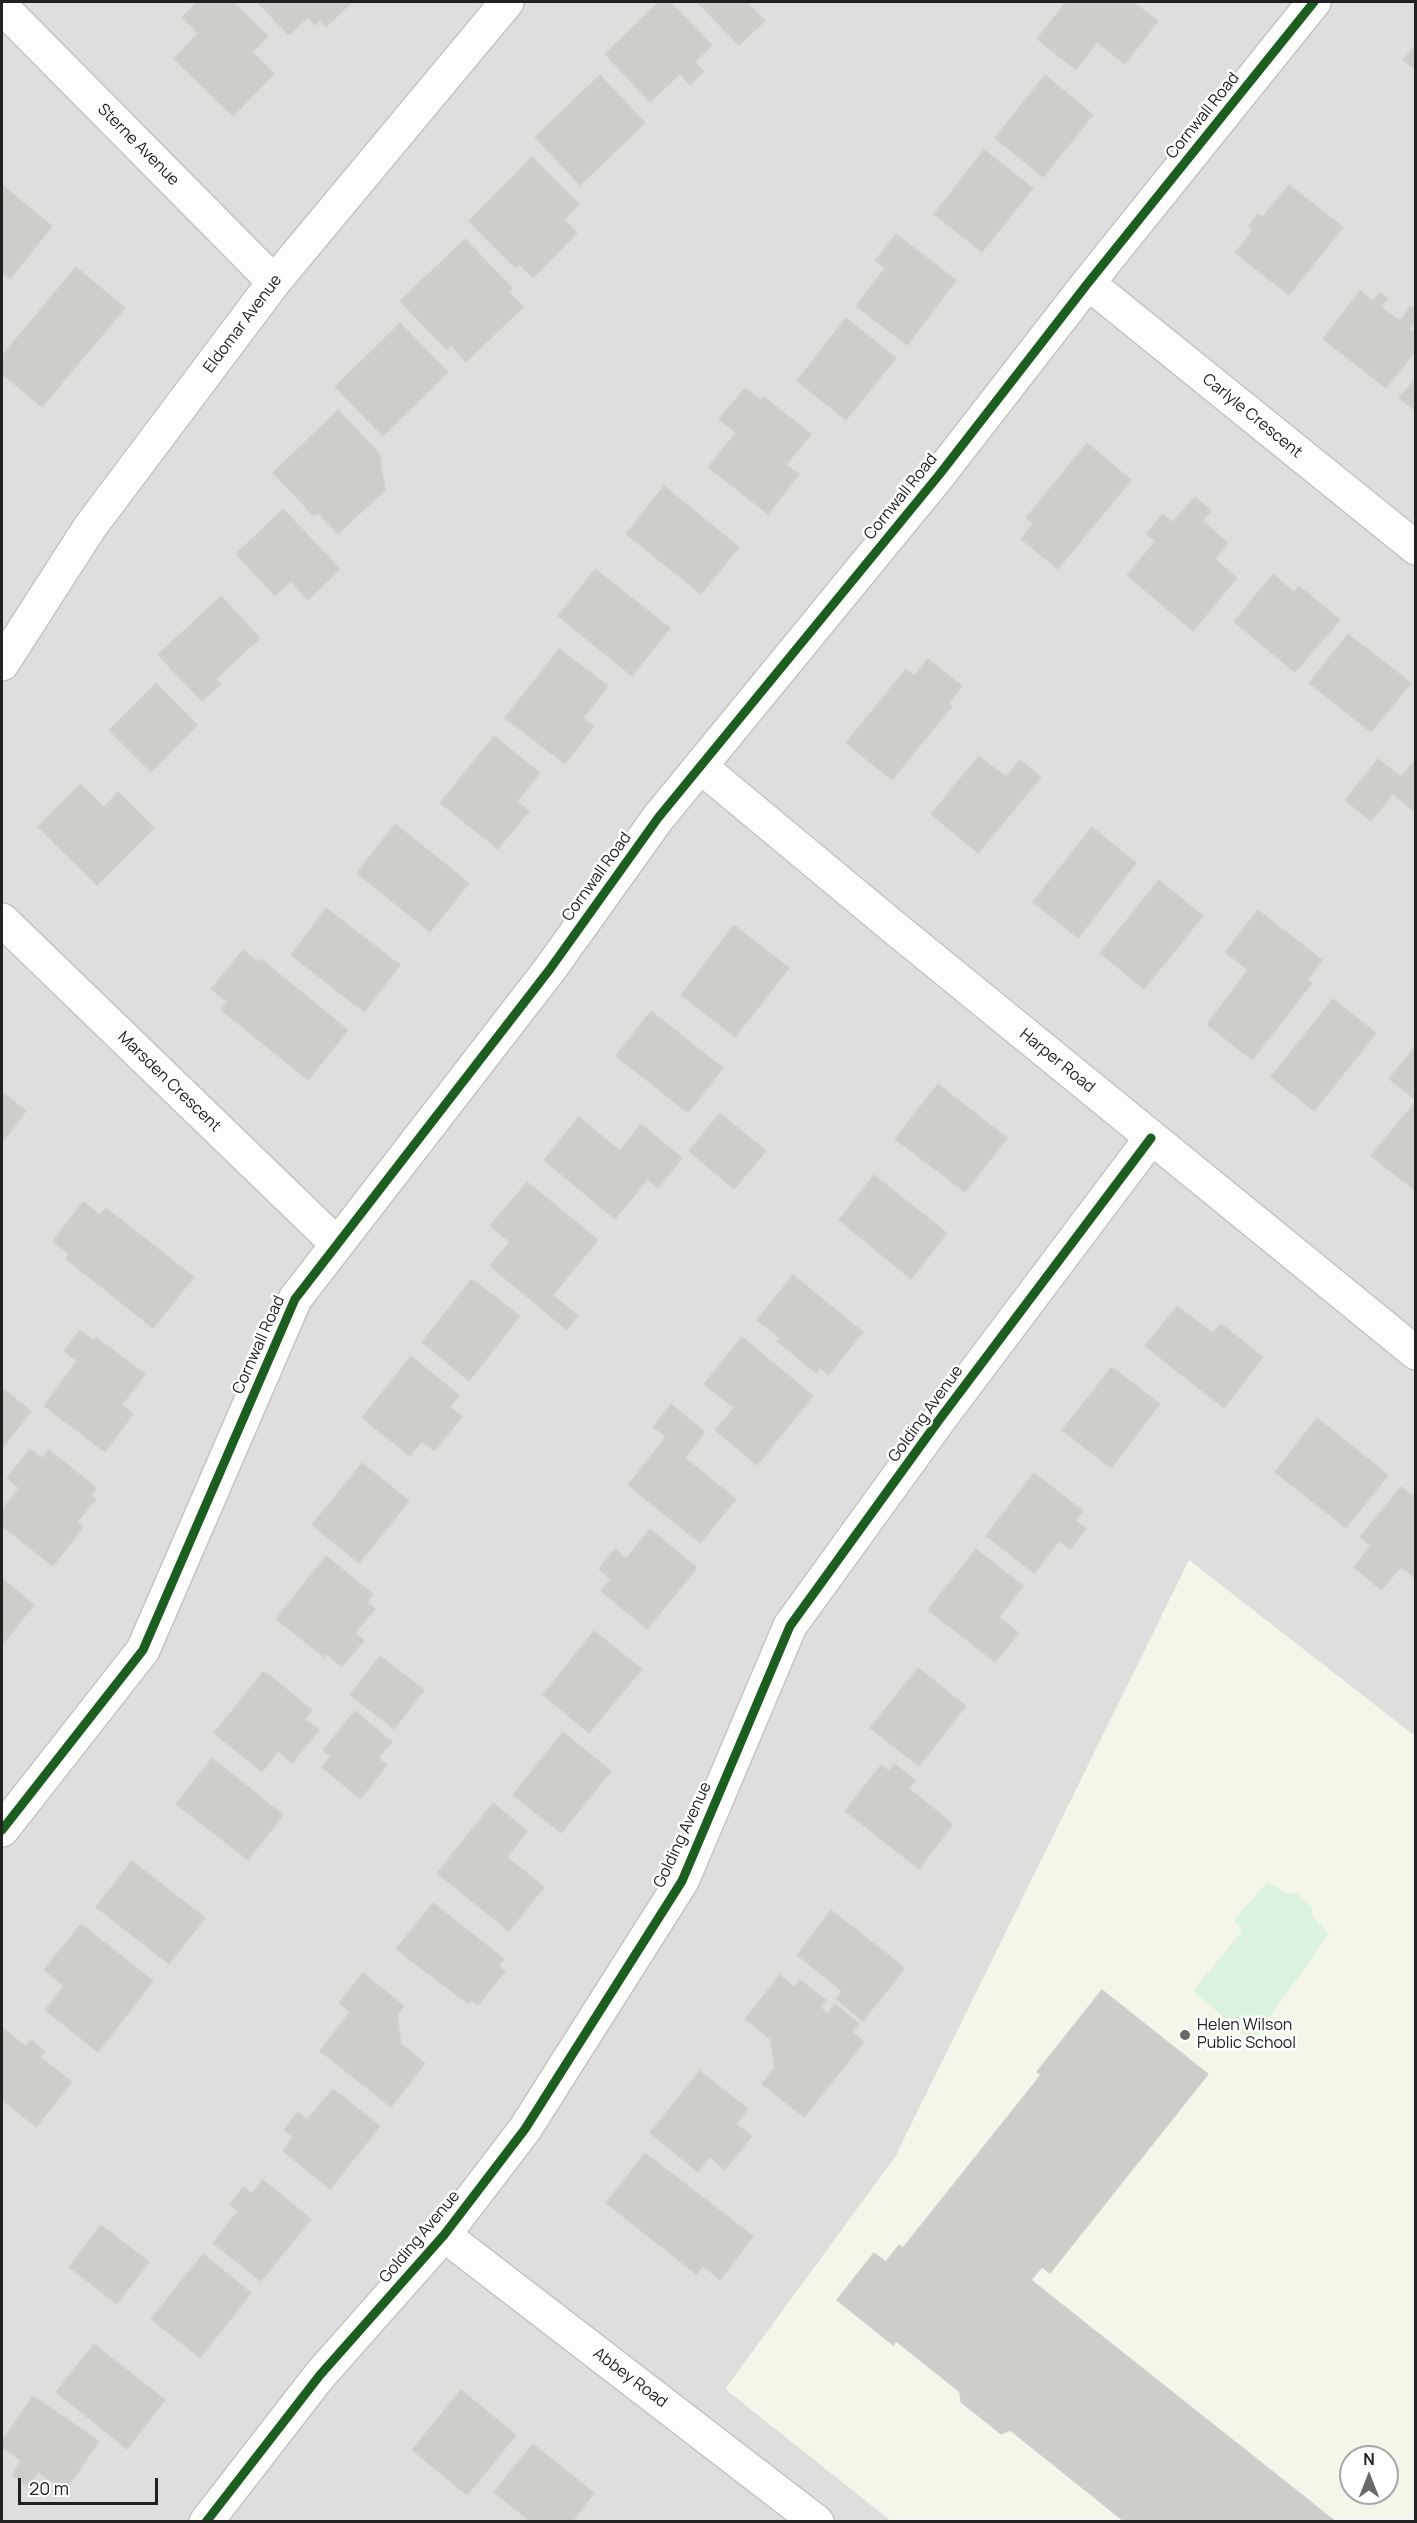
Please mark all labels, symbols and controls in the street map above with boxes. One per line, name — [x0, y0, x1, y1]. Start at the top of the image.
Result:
street label: Cornwall Road — [1162, 69, 1244, 163]
street label: Sterne Avenue — [93, 100, 183, 190]
street label: Eldomar Avenue — [200, 271, 286, 377]
street label: Carlyle Crescent — [1198, 370, 1306, 462]
street label: Cornwall Road — [860, 450, 942, 544]
street label: Cornwall Road — [558, 829, 636, 925]
street label: Harper Road — [1015, 1025, 1099, 1097]
street label: Marsden Crescent — [113, 1028, 225, 1136]
street label: Cornwall Road — [229, 1293, 289, 1397]
street label: Golding Avenue — [885, 1362, 967, 1466]
street label: Golding Avenue — [650, 1779, 716, 1891]
place label: Helen Wilson Public School — [1197, 2016, 1296, 2054]
marker: Helen Wilson Public School — [1178, 2028, 1192, 2042]
street label: Golding Avenue — [376, 2187, 464, 2287]
street label: Abbey Road — [589, 2344, 671, 2412]
north arrow — [1339, 2445, 1399, 2505]
text: N — [1363, 2448, 1375, 2470]
scale bar — [21, 2466, 160, 2504]
text: 20 m — [29, 2476, 69, 2500]

